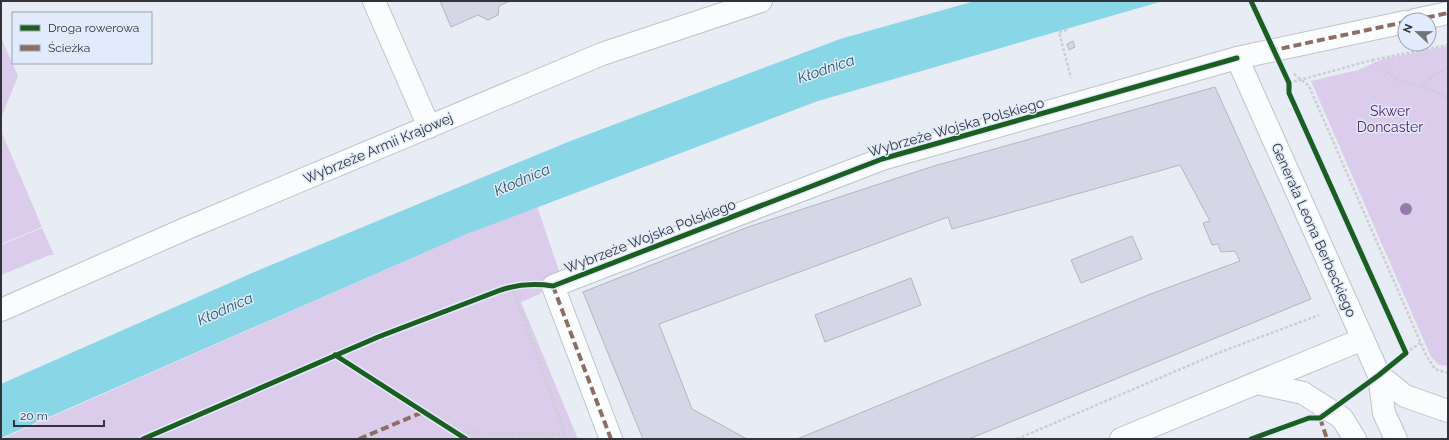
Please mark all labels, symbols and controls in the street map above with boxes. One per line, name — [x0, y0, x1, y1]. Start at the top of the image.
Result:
legend — [12, 12, 152, 64]
north arrow — [1397, 12, 1437, 52]
text: Droga rowerowa — [48, 21, 139, 35]
text: N — [1401, 22, 1416, 35]
text: Ścieżka — [48, 41, 90, 55]
water label: Kłodnica — [795, 51, 857, 87]
street label: Wybrzeże Wojska Polskiego — [866, 94, 1046, 160]
park label: Skwer Doncaster — [1357, 103, 1423, 135]
street label: Wybrzeże Armii Krajowej — [301, 109, 455, 187]
street label: Generała Leona Berbeckiego — [1268, 140, 1360, 320]
water label: Kłodnica — [491, 160, 553, 200]
street label: Wybrzeże Wojska Polskiego — [562, 196, 738, 276]
water label: Kłodnica — [194, 289, 256, 329]
scale bar — [14, 402, 104, 428]
text: 20 m — [20, 409, 48, 423]

